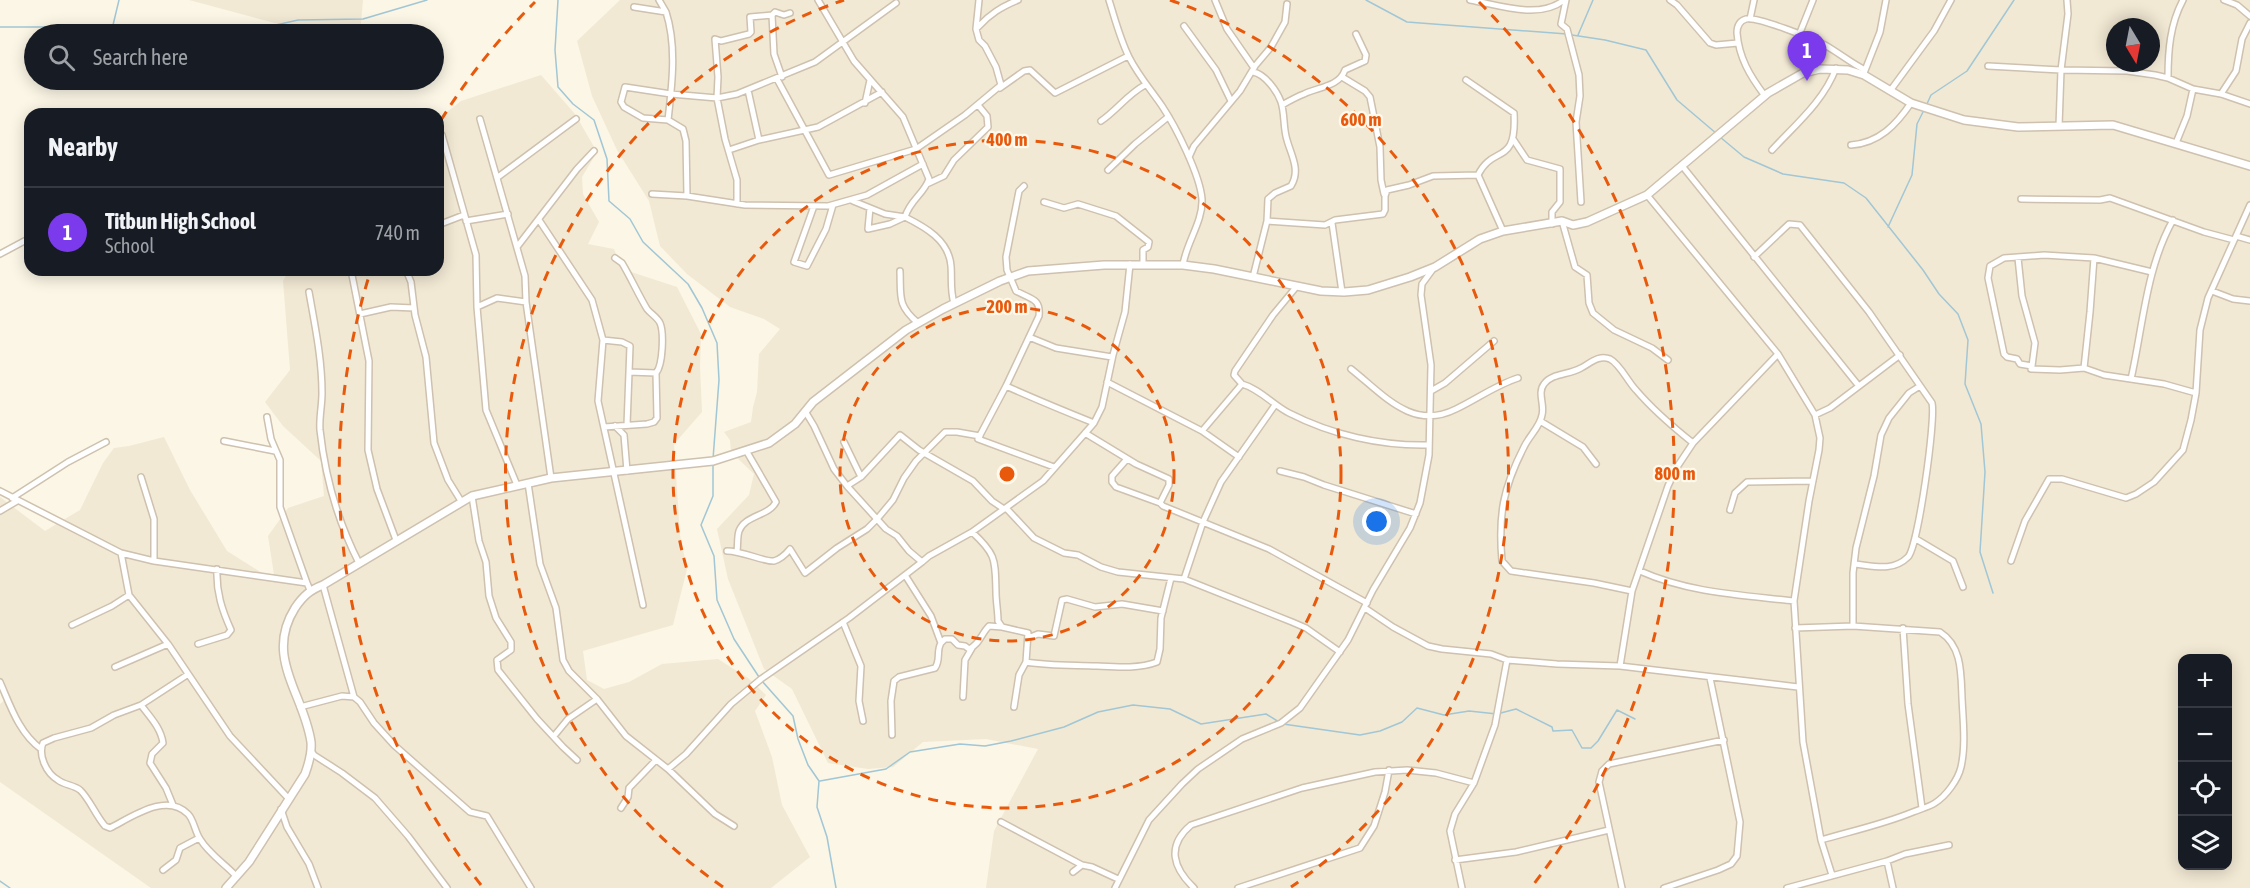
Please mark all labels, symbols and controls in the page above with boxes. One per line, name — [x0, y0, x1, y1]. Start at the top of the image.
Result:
north arrow — [2106, 18, 2160, 72]
search box — [24, 24, 444, 90]
pin: 1 — [1788, 32, 1826, 81]
icon: search — [45, 41, 78, 74]
text: Search here — [93, 44, 188, 70]
text: 600 m — [1341, 109, 1381, 130]
text: 400 m — [986, 129, 1027, 150]
text: Nearby — [48, 132, 118, 162]
text: Titbun High School — [105, 208, 256, 234]
text: 1 — [63, 221, 72, 244]
text: 740 m — [375, 221, 420, 244]
text: School — [105, 234, 155, 257]
text: 200 m — [987, 296, 1027, 317]
text: 800 m — [1655, 463, 1695, 484]
centre of rings — [997, 464, 1017, 484]
your location — [1362, 507, 1391, 536]
map controls — [2178, 654, 2232, 870]
button: + — [2178, 654, 2232, 708]
button: − — [2178, 708, 2232, 762]
button: locate — [2178, 762, 2232, 816]
button: layers — [2178, 816, 2232, 870]

